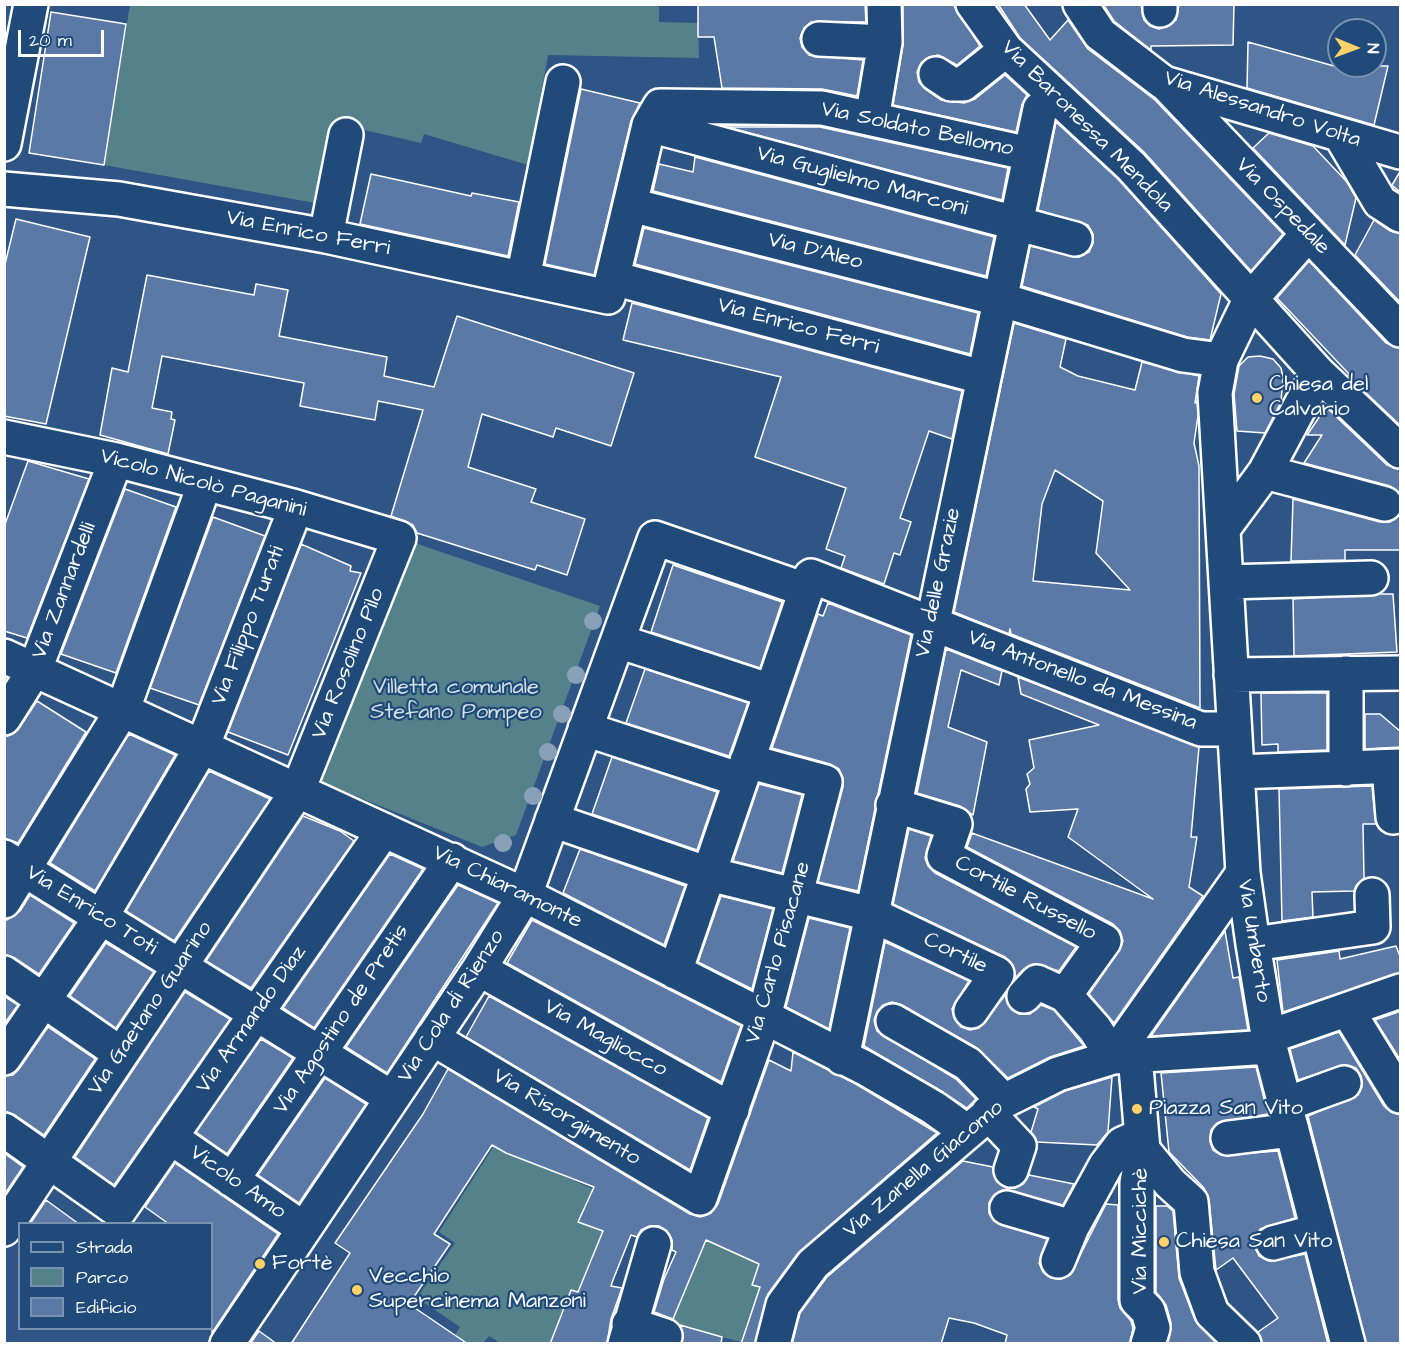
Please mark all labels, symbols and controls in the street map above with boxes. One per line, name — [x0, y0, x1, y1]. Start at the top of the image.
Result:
scale bar — [21, 18, 106, 56]
north arrow — [1327, 18, 1387, 78]
text: 20 m — [29, 28, 72, 53]
street label: Via Baronessa Mendola — [994, 35, 1178, 219]
text: N — [1362, 43, 1384, 53]
street label: Via Alessandro Volta — [1160, 66, 1364, 154]
street label: Via Soldato Bellomo — [818, 97, 1016, 163]
street label: Via Guglielmo Marconi — [754, 141, 970, 223]
street label: Via Ospedale — [1229, 153, 1335, 261]
street label: Via Enrico Ferri — [224, 205, 392, 263]
street label: Via D'Aleo — [765, 227, 865, 277]
street label: Via Enrico Ferri — [714, 293, 882, 361]
place label: Chiesa del Calvario — [1269, 372, 1368, 424]
marker: Chiesa del Calvario — [1250, 391, 1264, 405]
street label: Vicolo Nicolò Paganini — [97, 444, 309, 524]
street label: Via delle Grazie — [910, 506, 968, 660]
street label: Via Zannardelli — [27, 519, 103, 663]
street label: Via Filippo Turati — [206, 543, 292, 709]
street label: Via Rosolino Pilo — [307, 585, 391, 743]
street label: Via Antonello da Messina — [964, 625, 1200, 737]
park label: Villetta comunale Stefano Pompeo — [370, 675, 542, 726]
street label: Via Chiaramonte — [428, 840, 586, 936]
street label: Cortile Russello — [950, 851, 1100, 947]
street label: Via Carlo Pisacane — [740, 859, 818, 1047]
street label: Via Enrico Toti — [20, 860, 162, 962]
street label: Via Umberto — [1230, 878, 1276, 1004]
street label: Via Gaetano Guarino — [83, 917, 219, 1101]
street label: Via Agostino de Pretis — [269, 920, 415, 1120]
street label: Via Cola di Rienzo — [393, 926, 511, 1088]
street label: Cortile — [919, 927, 991, 981]
street label: Via Armando Diaz — [191, 941, 313, 1099]
street label: Via Magliocco — [539, 994, 671, 1084]
street label: Via Risorgimento — [487, 1064, 645, 1172]
street label: Via Zanella Giacomo — [839, 1095, 1009, 1245]
place label: Piazza San Vito — [1149, 1096, 1303, 1122]
marker: Piazza San Vito — [1130, 1102, 1144, 1116]
street label: Vicolo Amo — [184, 1140, 290, 1226]
street label: Via Miccichè — [1128, 1168, 1154, 1294]
legend — [18, 1222, 213, 1330]
place label: Chiesa San Vito — [1176, 1229, 1332, 1255]
text: Strada — [76, 1235, 132, 1260]
marker: Chiesa San Vito — [1157, 1235, 1171, 1249]
place label: Fortè — [272, 1251, 333, 1277]
marker: Fortè — [253, 1257, 267, 1271]
place label: Vecchio Supercinema Manzoni — [369, 1264, 586, 1316]
text: Parco — [76, 1265, 128, 1290]
marker: Vecchio Supercinema Manzoni — [350, 1283, 364, 1297]
text: Edificio — [76, 1295, 136, 1320]

